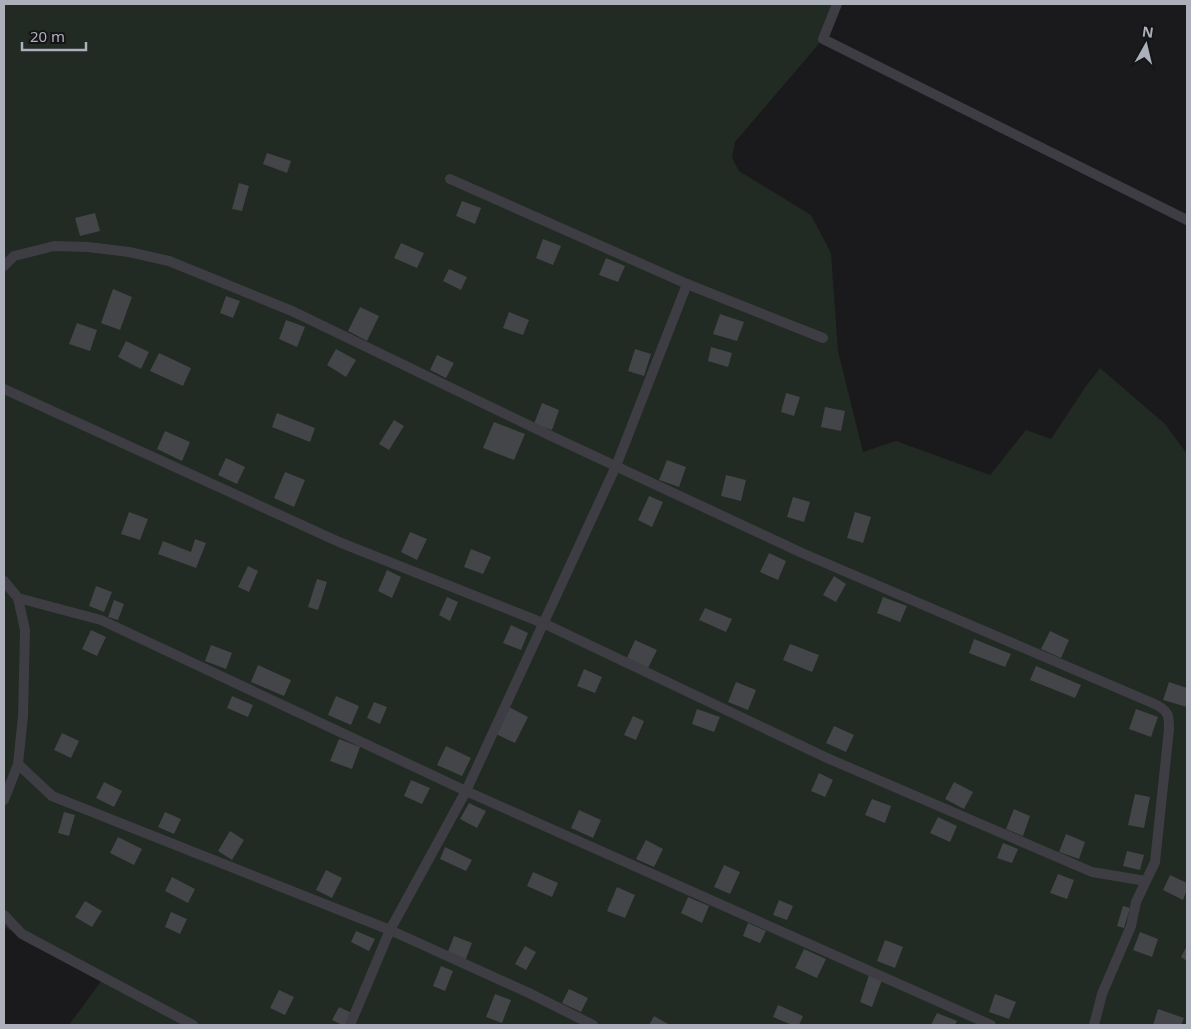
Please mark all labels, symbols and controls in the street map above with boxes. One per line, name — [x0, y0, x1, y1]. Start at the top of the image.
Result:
scale bar — [22, 20, 86, 52]
north arrow — [1121, 20, 1171, 70]
text: N — [1141, 21, 1155, 42]
text: 20 m — [30, 26, 65, 46]

